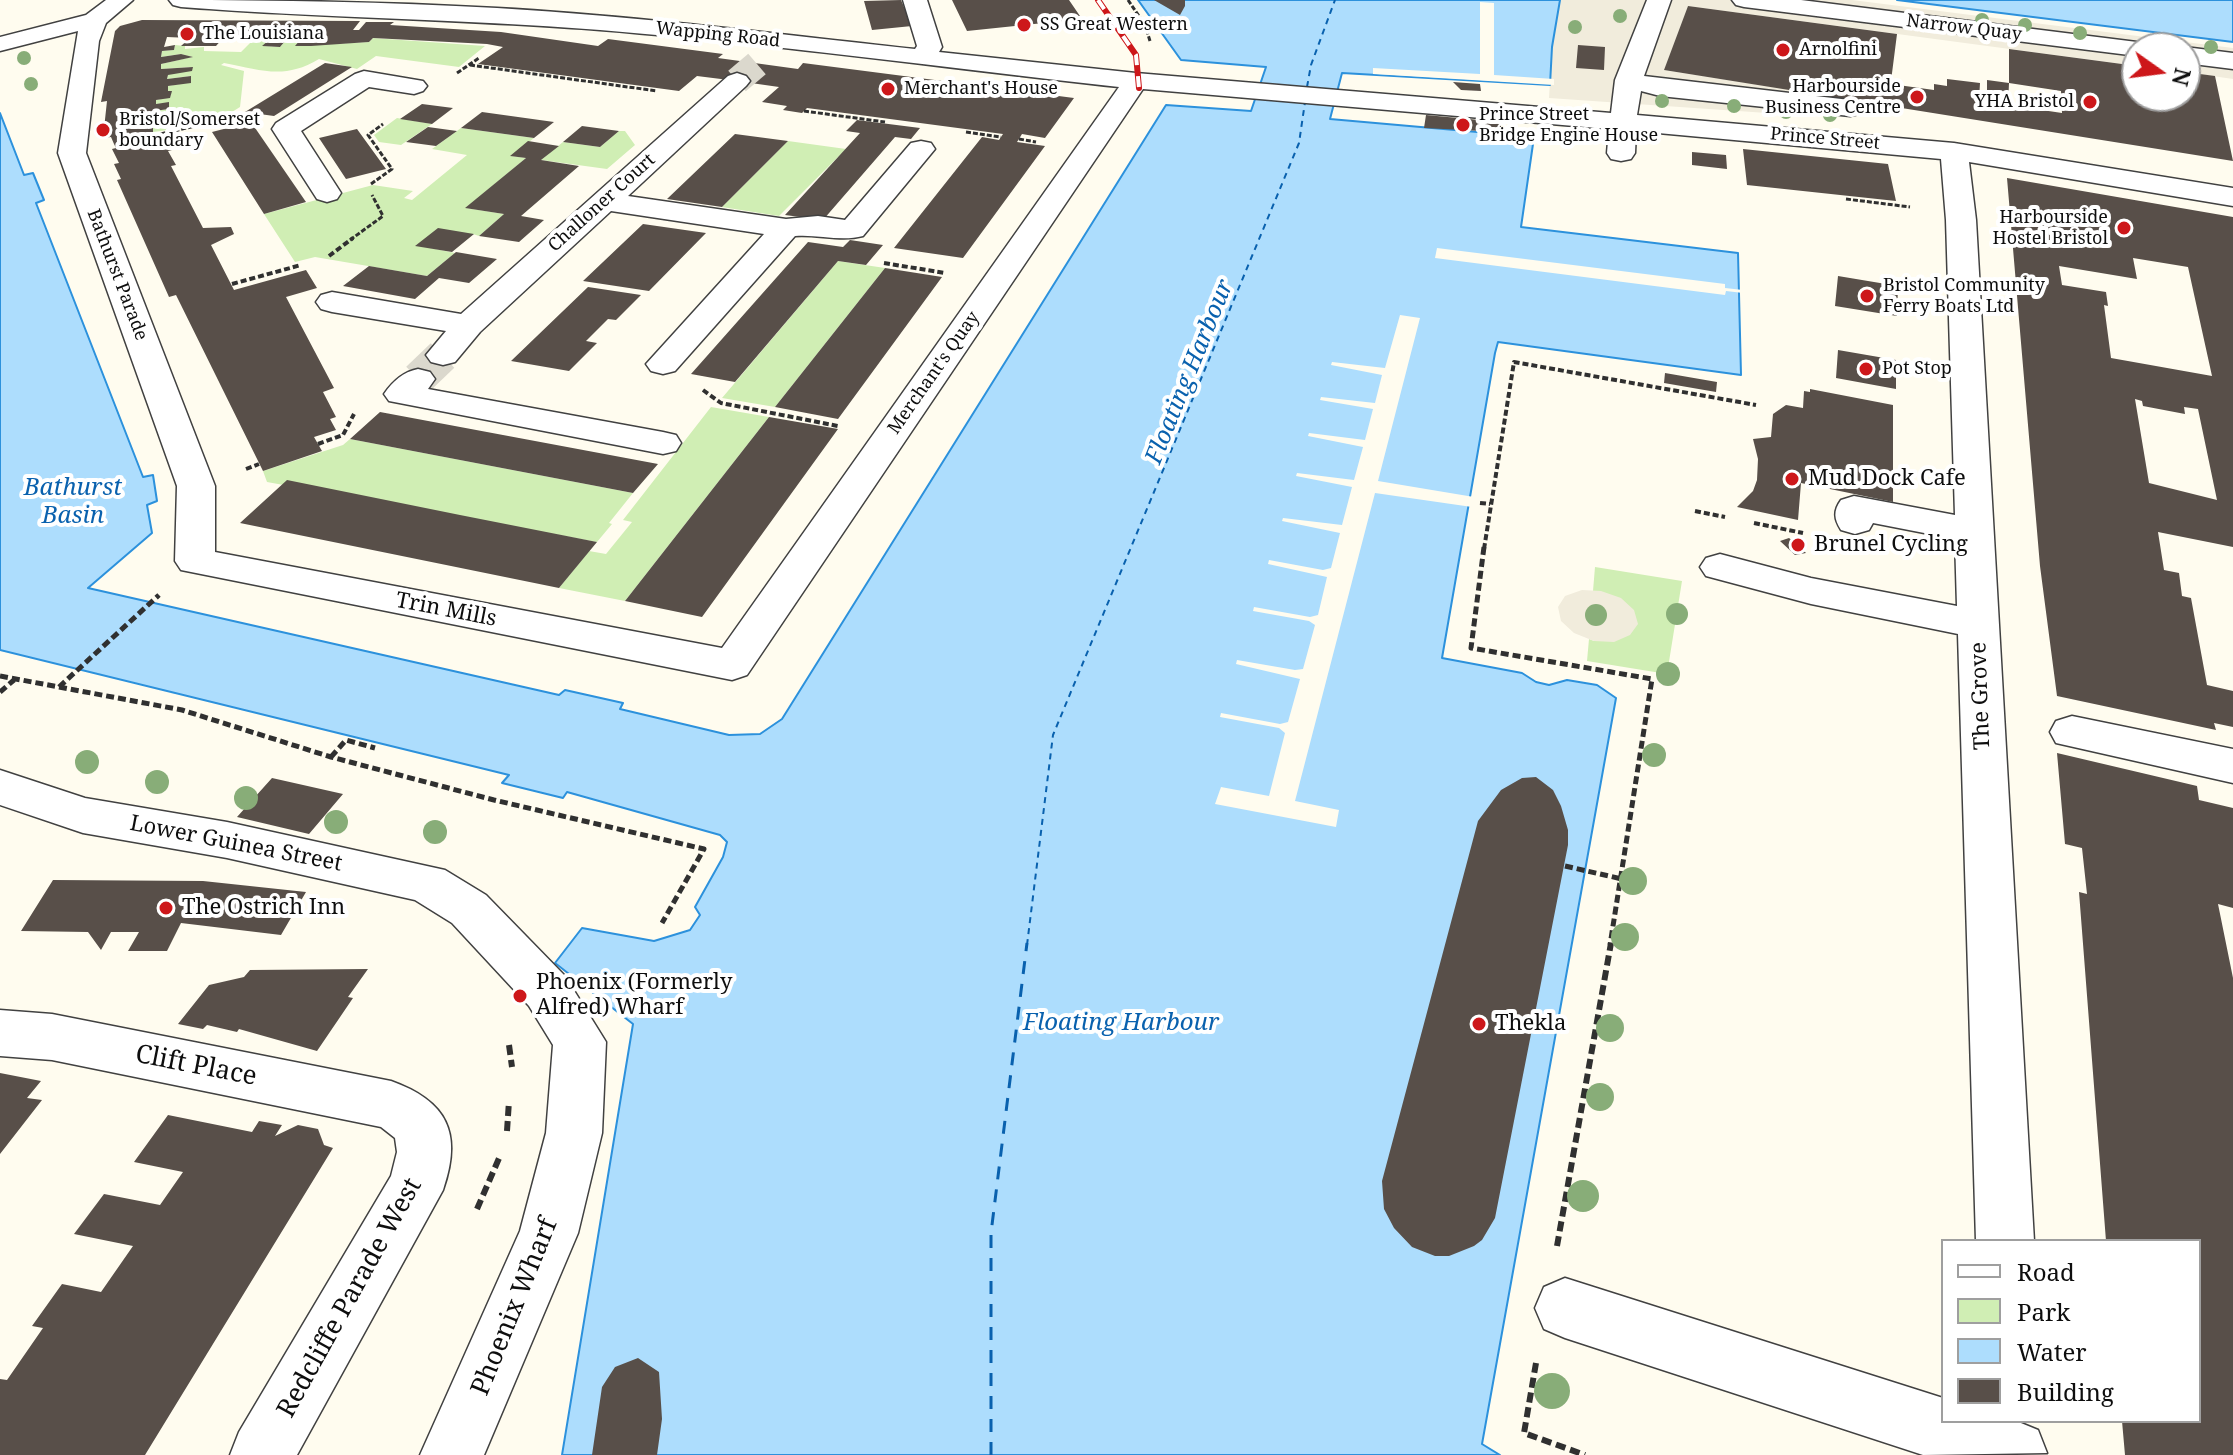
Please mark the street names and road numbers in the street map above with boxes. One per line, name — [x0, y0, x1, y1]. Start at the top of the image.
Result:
street label: Narrow Quay — [1905, 10, 2023, 46]
street label: Wapping Road — [655, 18, 781, 52]
street label: Prince Street — [1769, 123, 1881, 155]
street label: Challoner Court — [544, 149, 660, 257]
street label: Bathurst Parade — [82, 206, 152, 344]
street label: Merchant's Quay — [884, 307, 984, 439]
street label: Trin Mills — [393, 587, 499, 633]
street label: The Grove — [1966, 641, 1996, 751]
street label: Lower Guinea Street — [128, 810, 344, 878]
street label: Clift Place — [133, 1039, 259, 1093]
street label: Redcliffe Parade West — [271, 1173, 429, 1423]
street label: Phoenix Wharf — [465, 1214, 565, 1400]

